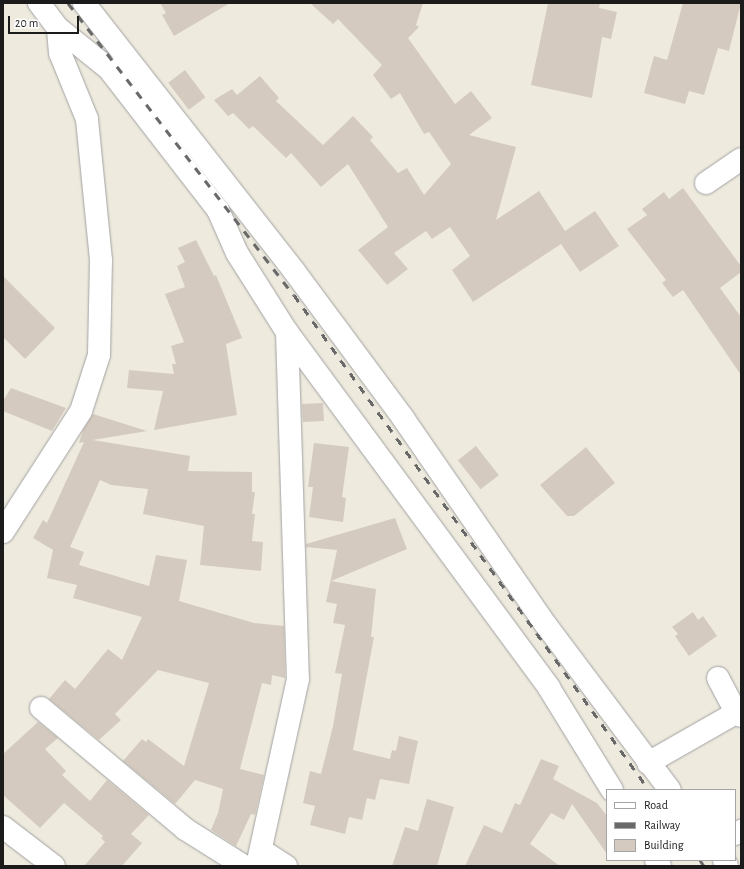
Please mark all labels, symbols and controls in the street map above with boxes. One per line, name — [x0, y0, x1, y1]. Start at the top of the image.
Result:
scale bar — [10, 8, 81, 34]
text: 20 m — [15, 17, 38, 29]
legend — [606, 789, 736, 861]
text: Road — [644, 799, 668, 811]
text: Railway — [644, 819, 680, 831]
text: Building — [644, 839, 684, 851]

